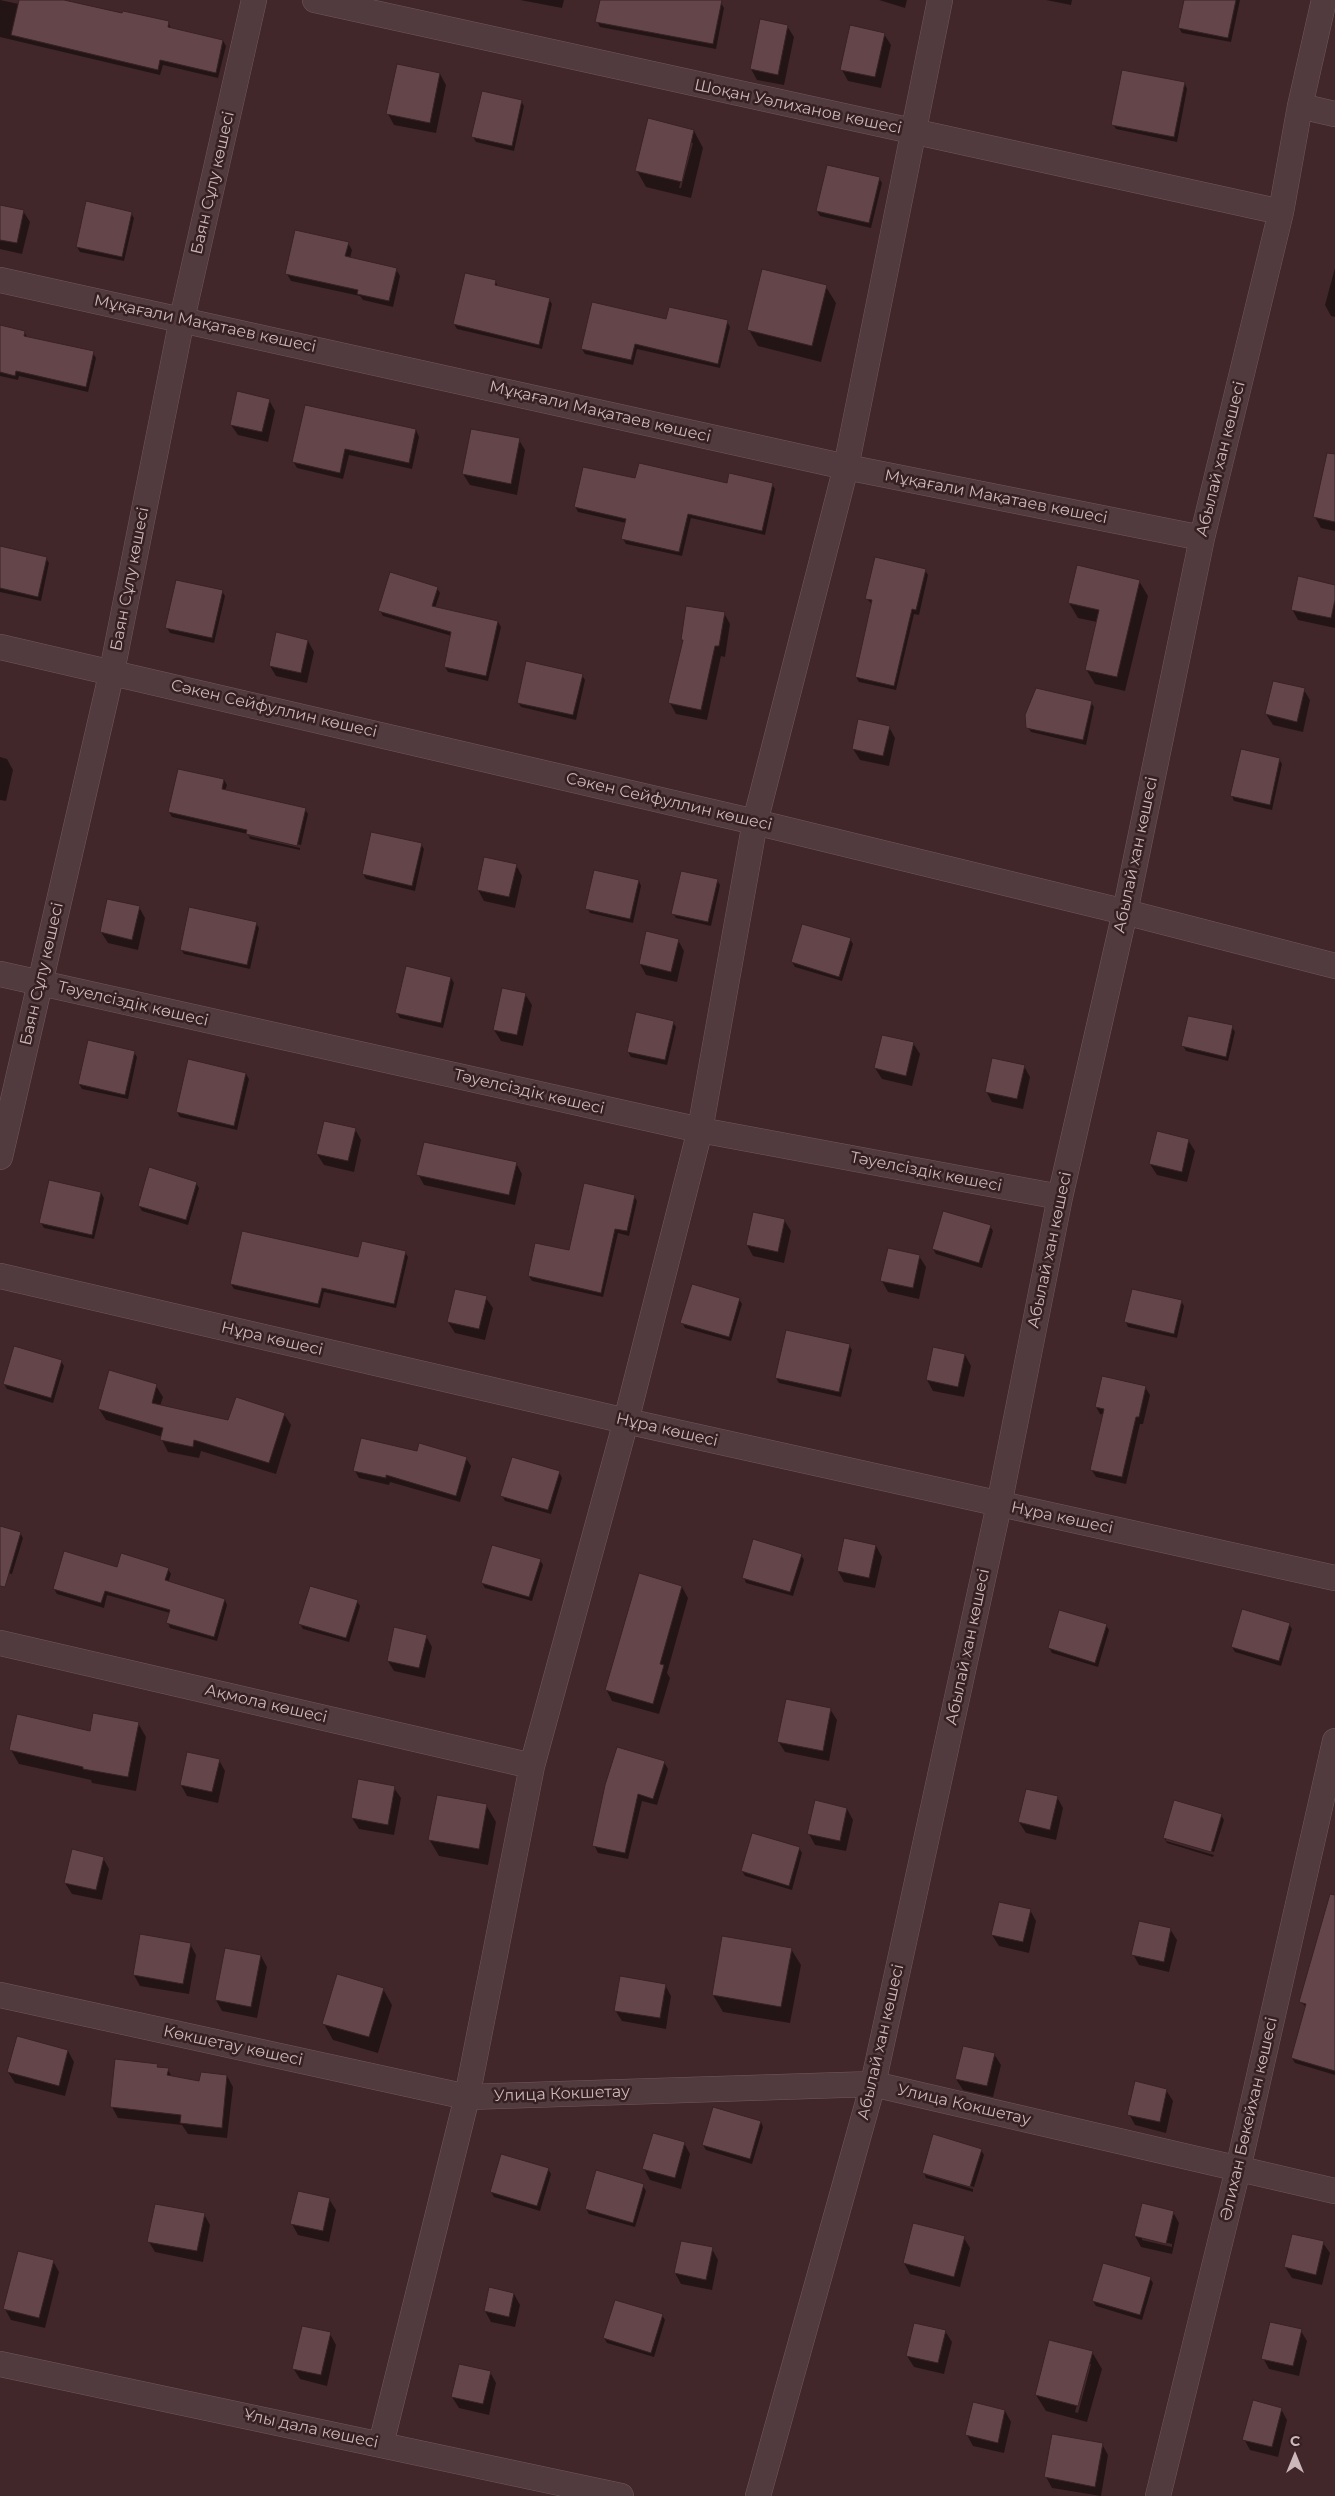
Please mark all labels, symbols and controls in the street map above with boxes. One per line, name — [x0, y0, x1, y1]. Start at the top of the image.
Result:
street label: Шоқан Уәлиханов көшесі — [692, 76, 904, 138]
street label: Баян Сұлу көшесі — [187, 110, 239, 256]
street label: Мұқағали Мақатаев көшесі — [92, 291, 318, 357]
street label: Мұқағали Мақатаев көшесі — [487, 377, 713, 447]
street label: Абылай хан көшесі — [1192, 379, 1250, 539]
street label: Мұқағали Мақатаев көшесі — [883, 466, 1109, 528]
street label: Баян Сұлу көшесі — [107, 505, 153, 653]
street label: Сәкен Сейфуллин көшесі — [169, 676, 379, 742]
street label: Сәкен Сейфуллин көшесі — [564, 769, 774, 835]
street label: Абылай хан көшесі — [1110, 775, 1162, 935]
street label: Баян Сұлу көшесі — [16, 901, 68, 1047]
street label: Тәуелсіздік көшесі — [56, 977, 210, 1031]
street label: Тәуелсіздік көшесі — [452, 1065, 606, 1119]
street label: Тәуелсіздік көшесі — [849, 1148, 1003, 1196]
street label: Абылай хан көшесі — [1024, 1170, 1076, 1330]
street label: Нұра көшесі — [219, 1318, 325, 1360]
street label: Нұра көшесі — [614, 1409, 720, 1451]
street label: Нұра көшесі — [1009, 1498, 1115, 1538]
street label: Абылай хан көшесі — [942, 1567, 994, 1727]
street label: Ақмола көшесі — [203, 1681, 329, 1727]
street label: Абылай хан көшесі — [854, 1962, 908, 2122]
street label: Әлихан Бөкейхан көшесі — [1216, 2015, 1282, 2223]
street label: Көкшетау көшесі — [162, 2022, 304, 2070]
street label: Улица Кокшетау — [895, 2080, 1033, 2130]
street label: Улица Кокшетау — [494, 2082, 630, 2106]
street label: Ұлы дала көшесі — [242, 2405, 380, 2453]
north arrow — [1270, 2431, 1320, 2481]
text: С — [1290, 2432, 1300, 2450]

